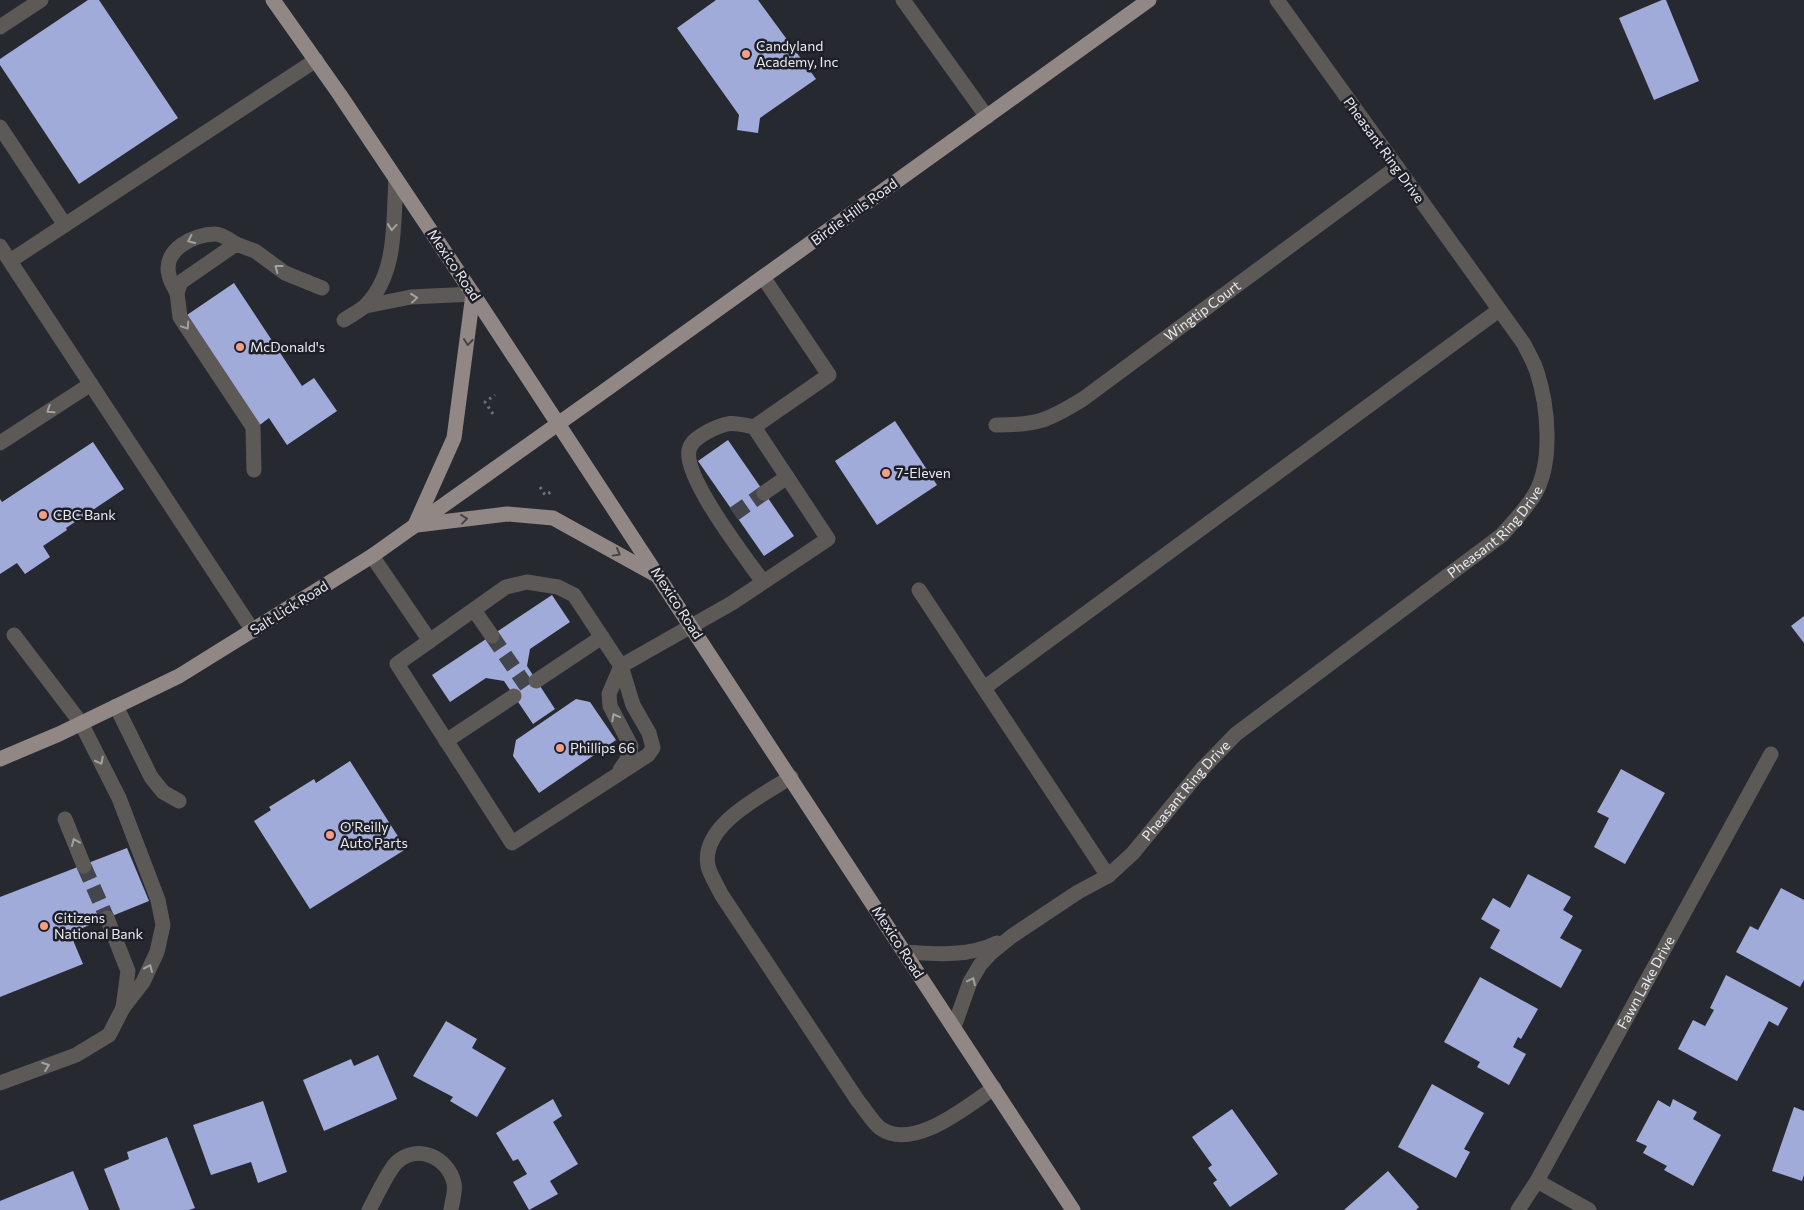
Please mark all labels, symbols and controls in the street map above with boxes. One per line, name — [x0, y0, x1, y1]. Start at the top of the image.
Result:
place label: Candyland Academy, Inc — [756, 37, 839, 70]
marker: Candyland Academy, Inc — [740, 48, 752, 60]
street label: Pheasant Ring Drive — [1340, 93, 1429, 206]
street label: Birdie Hills Road — [807, 175, 900, 249]
one-way arrow — [387, 224, 398, 232]
street label: Mexico Road — [424, 226, 485, 304]
one-way arrow — [187, 234, 196, 244]
one-way arrow — [274, 265, 284, 274]
street label: Wingtip Court — [1160, 276, 1244, 344]
one-way arrow — [410, 292, 418, 303]
one-way arrow — [180, 320, 189, 330]
place label: McDonald's — [250, 338, 325, 355]
one-way arrow — [463, 339, 474, 347]
marker: McDonald's — [234, 341, 246, 353]
one-way arrow — [46, 404, 55, 414]
place label: 7-Eleven — [896, 464, 951, 481]
marker: 7-Eleven — [880, 467, 892, 479]
street label: Pheasant Ring Drive — [1444, 483, 1546, 581]
place label: CBC Bank — [53, 506, 116, 523]
marker: CBC Bank — [37, 509, 49, 521]
one-way arrow — [459, 515, 468, 525]
one-way arrow — [611, 547, 620, 557]
street label: Mexico Road — [648, 564, 707, 642]
street label: Salt Lick Road — [246, 577, 331, 638]
one-way arrow — [611, 713, 621, 722]
street label: Pheasant Ring Drive — [1138, 736, 1233, 844]
place label: Phillips 66 — [570, 739, 635, 756]
marker: Phillips 66 — [554, 742, 566, 754]
one-way arrow — [94, 755, 104, 764]
place label: O'Reilly Auto Parts — [340, 818, 408, 851]
marker: O'Reilly Auto Parts — [324, 829, 336, 841]
one-way arrow — [70, 839, 80, 847]
street label: Mexico Road — [869, 903, 928, 981]
place label: Citizens National Bank — [54, 909, 144, 942]
marker: Citizens National Bank — [38, 920, 50, 932]
street label: Fawn Lake Drive — [1613, 933, 1678, 1032]
one-way arrow — [143, 964, 154, 973]
one-way arrow — [965, 977, 976, 986]
one-way arrow — [41, 1062, 49, 1072]

